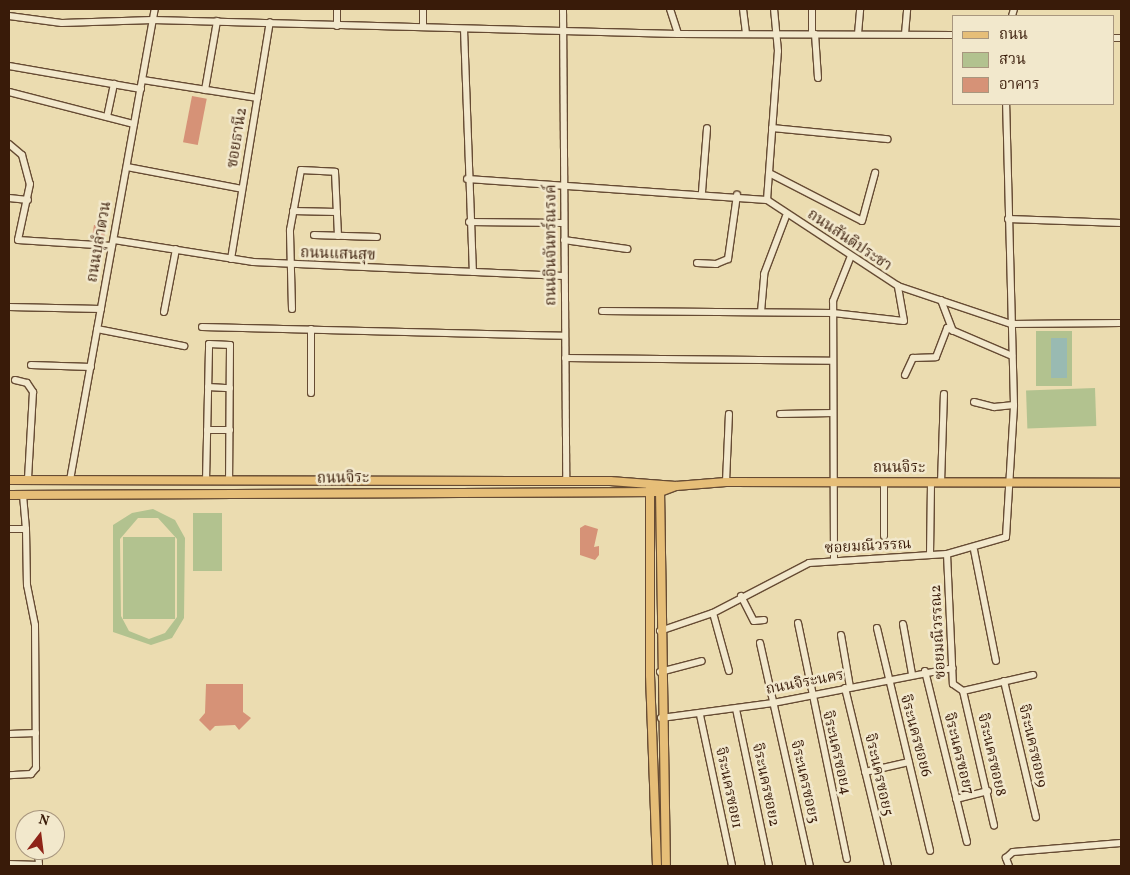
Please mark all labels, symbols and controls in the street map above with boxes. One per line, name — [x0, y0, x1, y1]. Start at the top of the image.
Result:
legend — [952, 15, 1115, 105]
text: ถนน — [999, 25, 1028, 46]
text: สวน — [999, 50, 1026, 71]
text: อาคาร — [999, 75, 1039, 96]
street label: ซอยธานี2 — [224, 107, 252, 169]
street label: ถนนอินจันทร์ณรงค์ — [543, 184, 561, 306]
street label: ถนนบุลำดวน — [84, 200, 116, 284]
street label: ถนนสันติประชา — [803, 206, 895, 276]
street label: ถนนแสนสุข — [300, 245, 376, 265]
street label: ถนนจิระ — [873, 460, 925, 478]
street label: ถนนจิระ — [317, 470, 369, 488]
street label: ซอยมณีวรรณ — [824, 536, 912, 558]
street label: ซอยมณีวรรณ2 — [928, 584, 950, 680]
street label: ถนนจิระนคร — [764, 667, 846, 699]
street label: จิระนครซอย6 — [895, 693, 935, 779]
street label: จิระนครซอย9 — [1014, 703, 1050, 789]
street label: จิระนครซอย4 — [818, 709, 854, 797]
street label: จิระนครซอย7 — [939, 711, 977, 797]
street label: จิระนครซอย8 — [973, 712, 1009, 798]
street label: จิระนครซอย5 — [860, 732, 896, 818]
street label: จิระนครซอย3 — [786, 739, 822, 825]
street label: จิระนครซอย2 — [747, 742, 783, 828]
street label: จิระนครซอย1 — [711, 746, 745, 830]
north arrow — [15, 810, 65, 860]
text: N — [36, 810, 51, 831]

